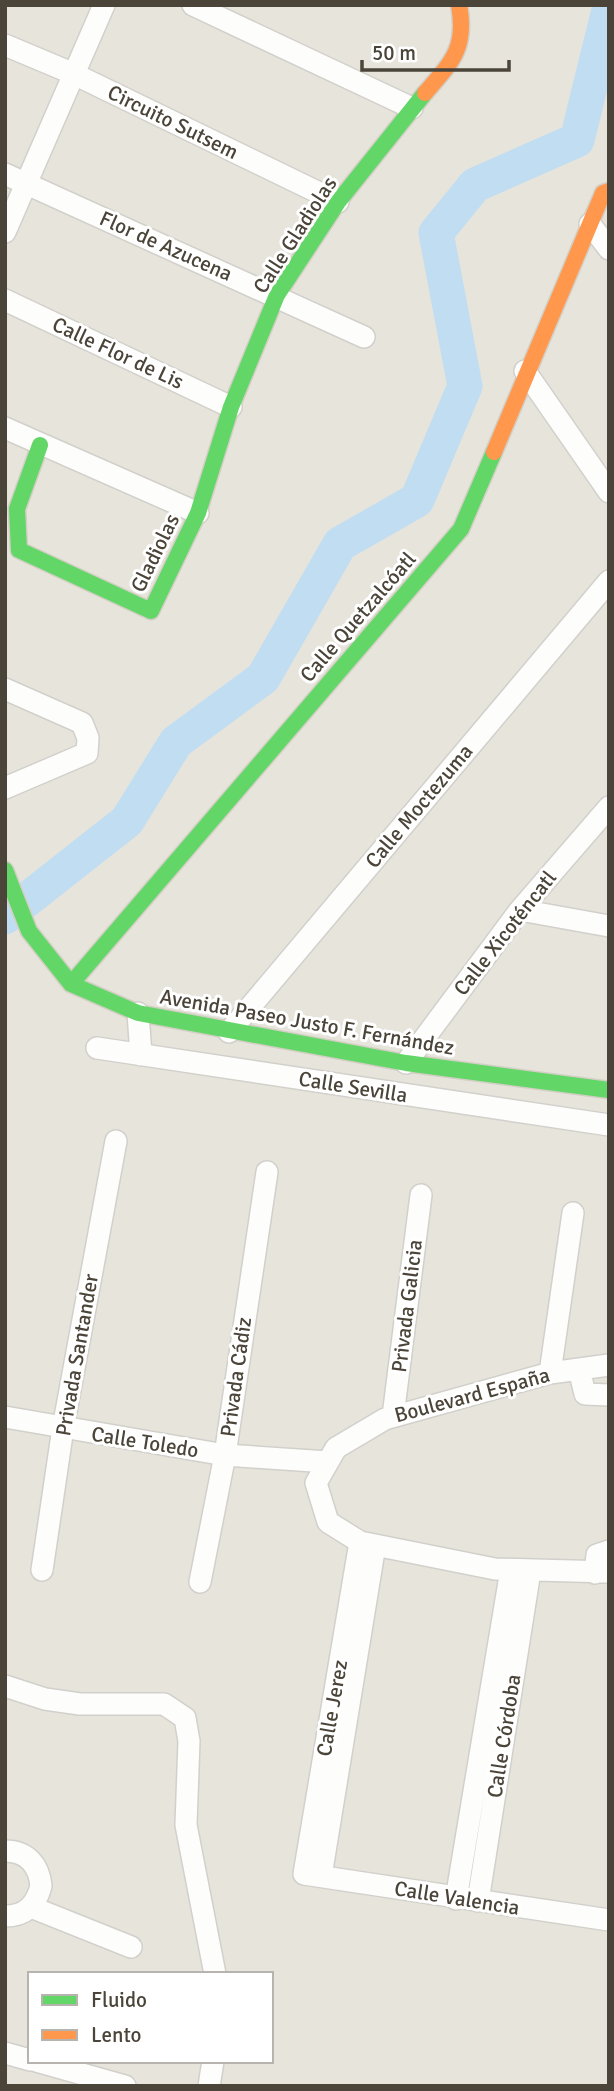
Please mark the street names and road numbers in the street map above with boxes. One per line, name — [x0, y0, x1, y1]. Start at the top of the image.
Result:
street label: Circuito Sutsem — [103, 79, 243, 165]
street label: Calle Gladiolas — [248, 172, 342, 298]
street label: Flor de Azucena — [96, 205, 236, 287]
street label: Calle Flor de Lis — [48, 311, 188, 395]
street label: Gladiolas — [125, 510, 185, 596]
street label: Calle Quetzalcóatl — [294, 547, 422, 687]
street label: Calle Moctezuma — [360, 739, 478, 873]
street label: Calle Xicoténcatl — [448, 865, 562, 1001]
street label: Avenida Paseo Justo F. Fernández — [158, 983, 456, 1061]
street label: Calle Sevilla — [297, 1066, 409, 1108]
street label: Privada Galicia — [386, 1238, 428, 1374]
street label: Privada Santander — [50, 1272, 104, 1438]
street label: Privada Cádiz — [215, 1315, 257, 1439]
street label: Boulevard España — [391, 1362, 553, 1428]
street label: Calle Toledo — [90, 1421, 200, 1463]
street label: Calle Jerez — [311, 1658, 353, 1758]
street label: Calle Córdoba — [481, 1672, 527, 1800]
street label: Calle Valencia — [393, 1875, 521, 1921]

